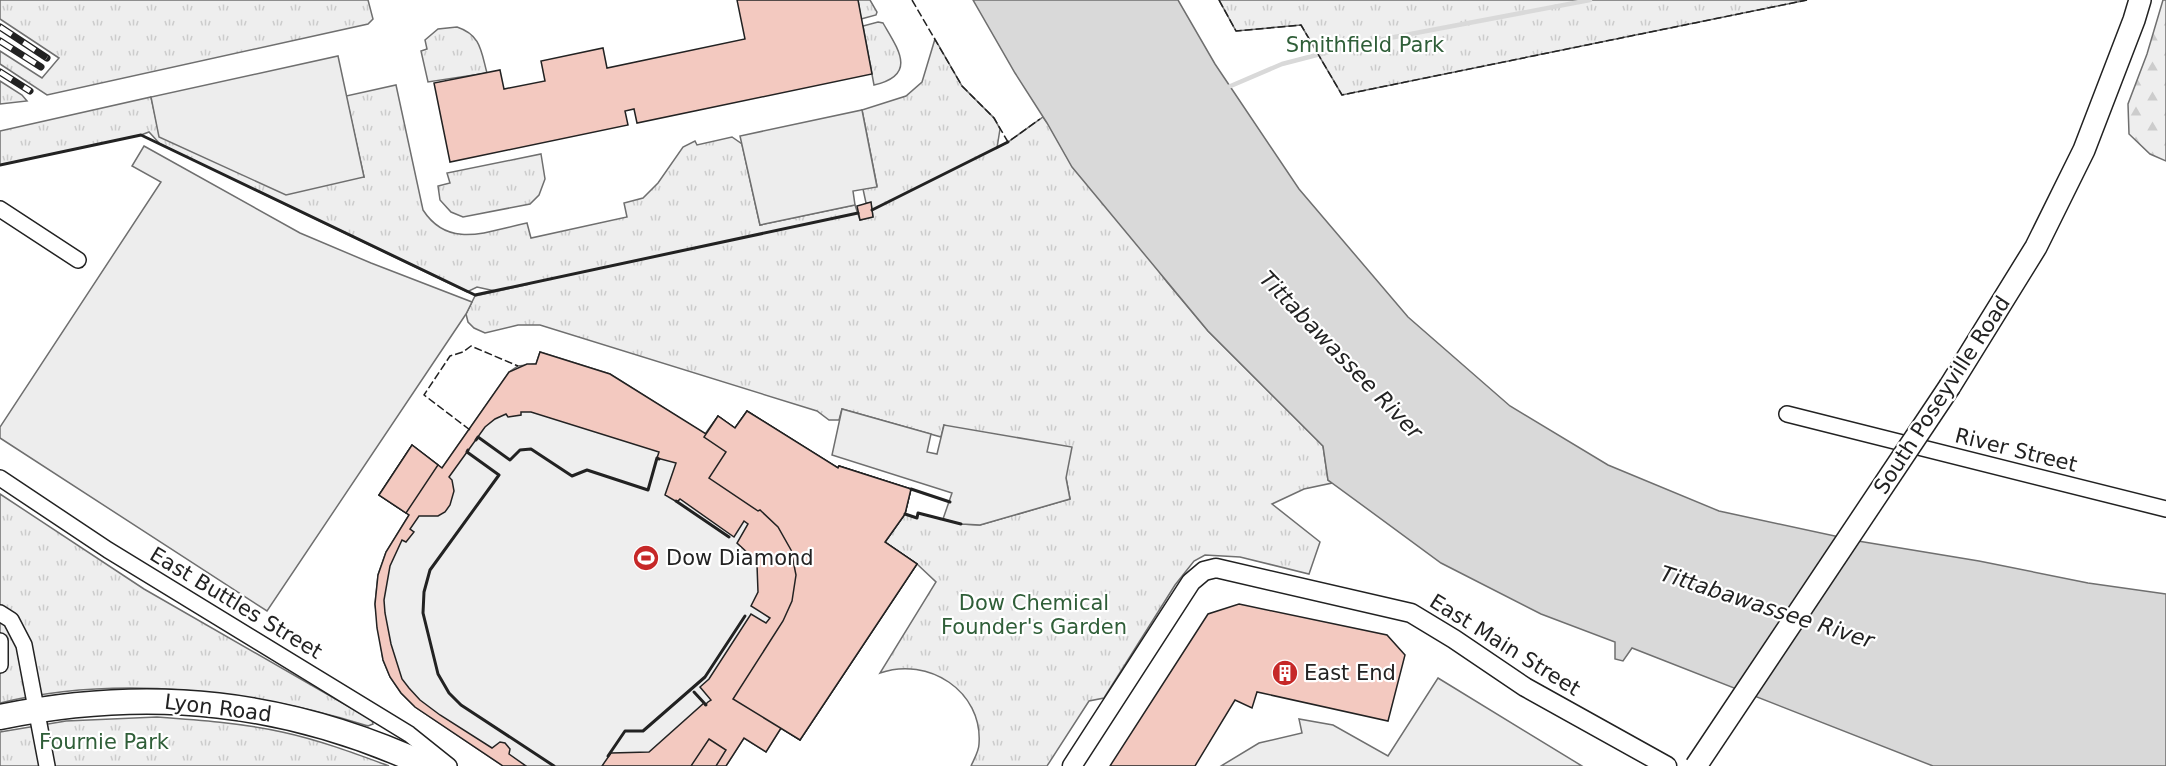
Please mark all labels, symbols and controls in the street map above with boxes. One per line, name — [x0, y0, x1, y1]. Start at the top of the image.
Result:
park label: Smithfield Park — [1286, 33, 1445, 57]
water label: Tittabawassee River — [1254, 266, 1429, 445]
street label: South Poseyville Road — [1869, 292, 2015, 498]
street label: River Street — [1952, 423, 2080, 477]
street label: East Buttles Street — [146, 542, 326, 664]
sports icon: Dow Diamond — [631, 543, 661, 573]
place label: Dow Diamond — [666, 546, 814, 570]
water label: Tittabawassee River — [1657, 561, 1879, 654]
street label: East Main Street — [1425, 589, 1585, 701]
park label: Dow Chemical Founder's Garden — [941, 591, 1127, 639]
building icon: East End — [1270, 658, 1300, 688]
place label: East End — [1304, 661, 1396, 685]
street label: Lyon Road — [163, 690, 273, 726]
park label: Fournie Park — [39, 730, 170, 754]

